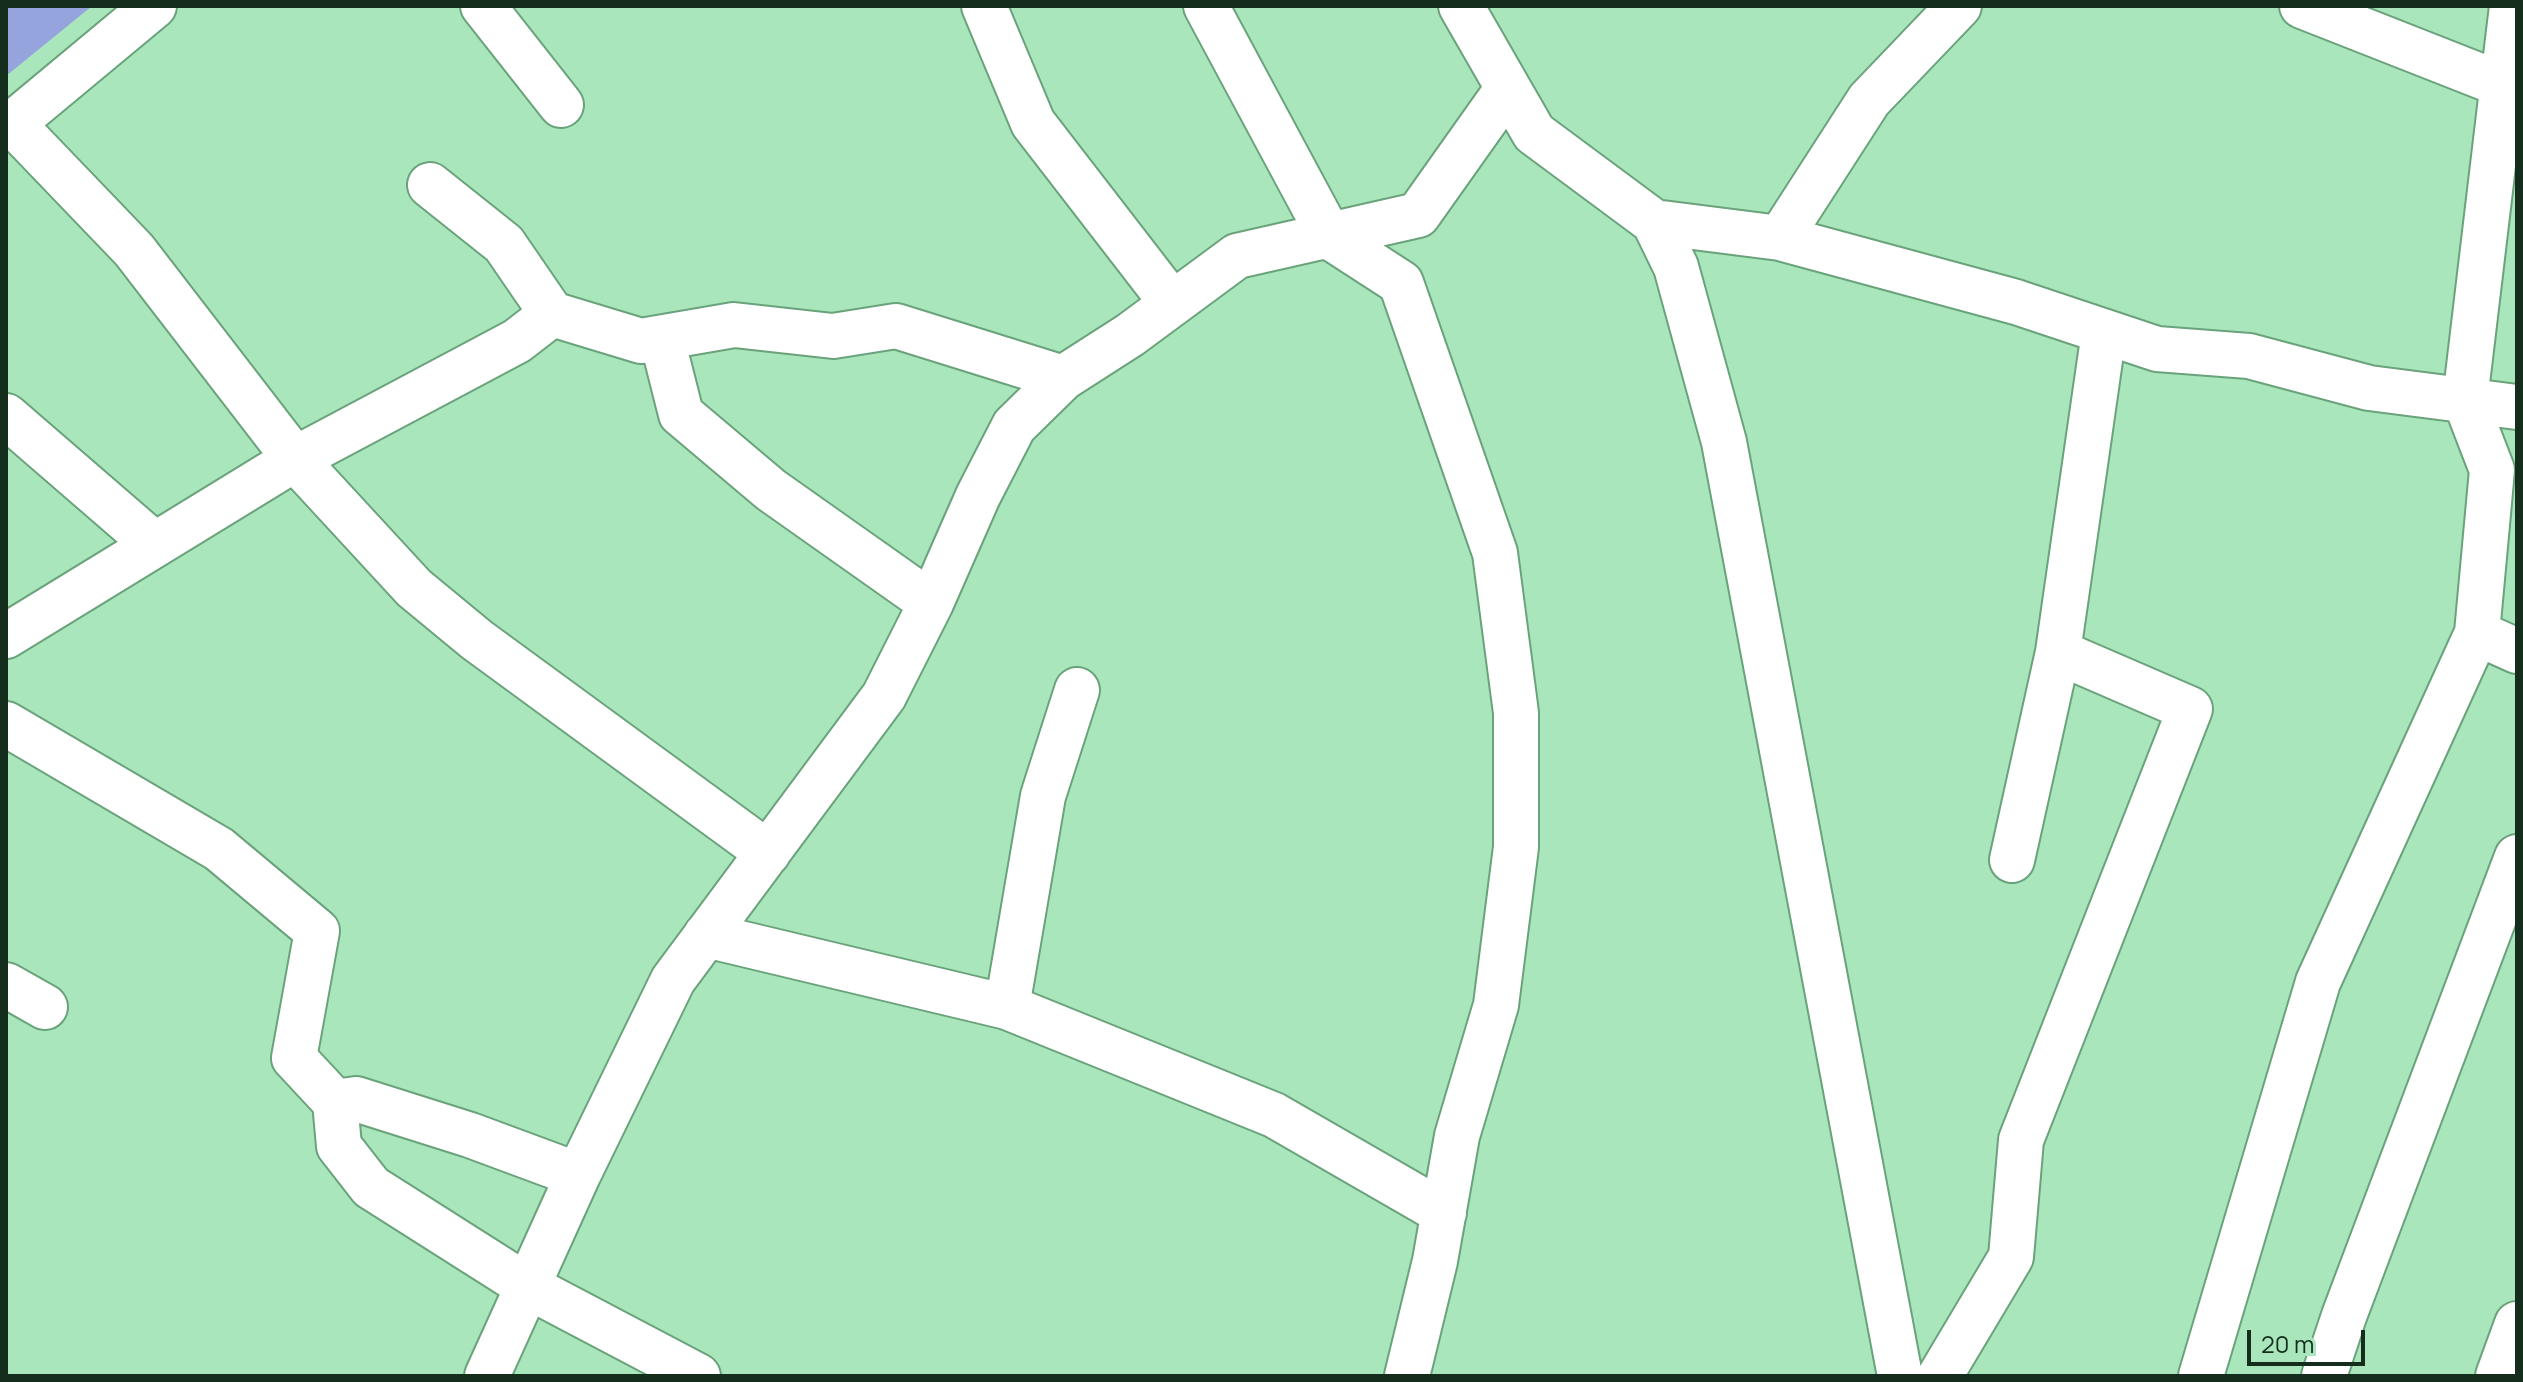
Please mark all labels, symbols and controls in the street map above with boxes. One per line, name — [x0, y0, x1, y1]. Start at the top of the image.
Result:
scale bar — [2251, 1314, 2369, 1364]
text: 20 m — [2261, 1327, 2314, 1360]

